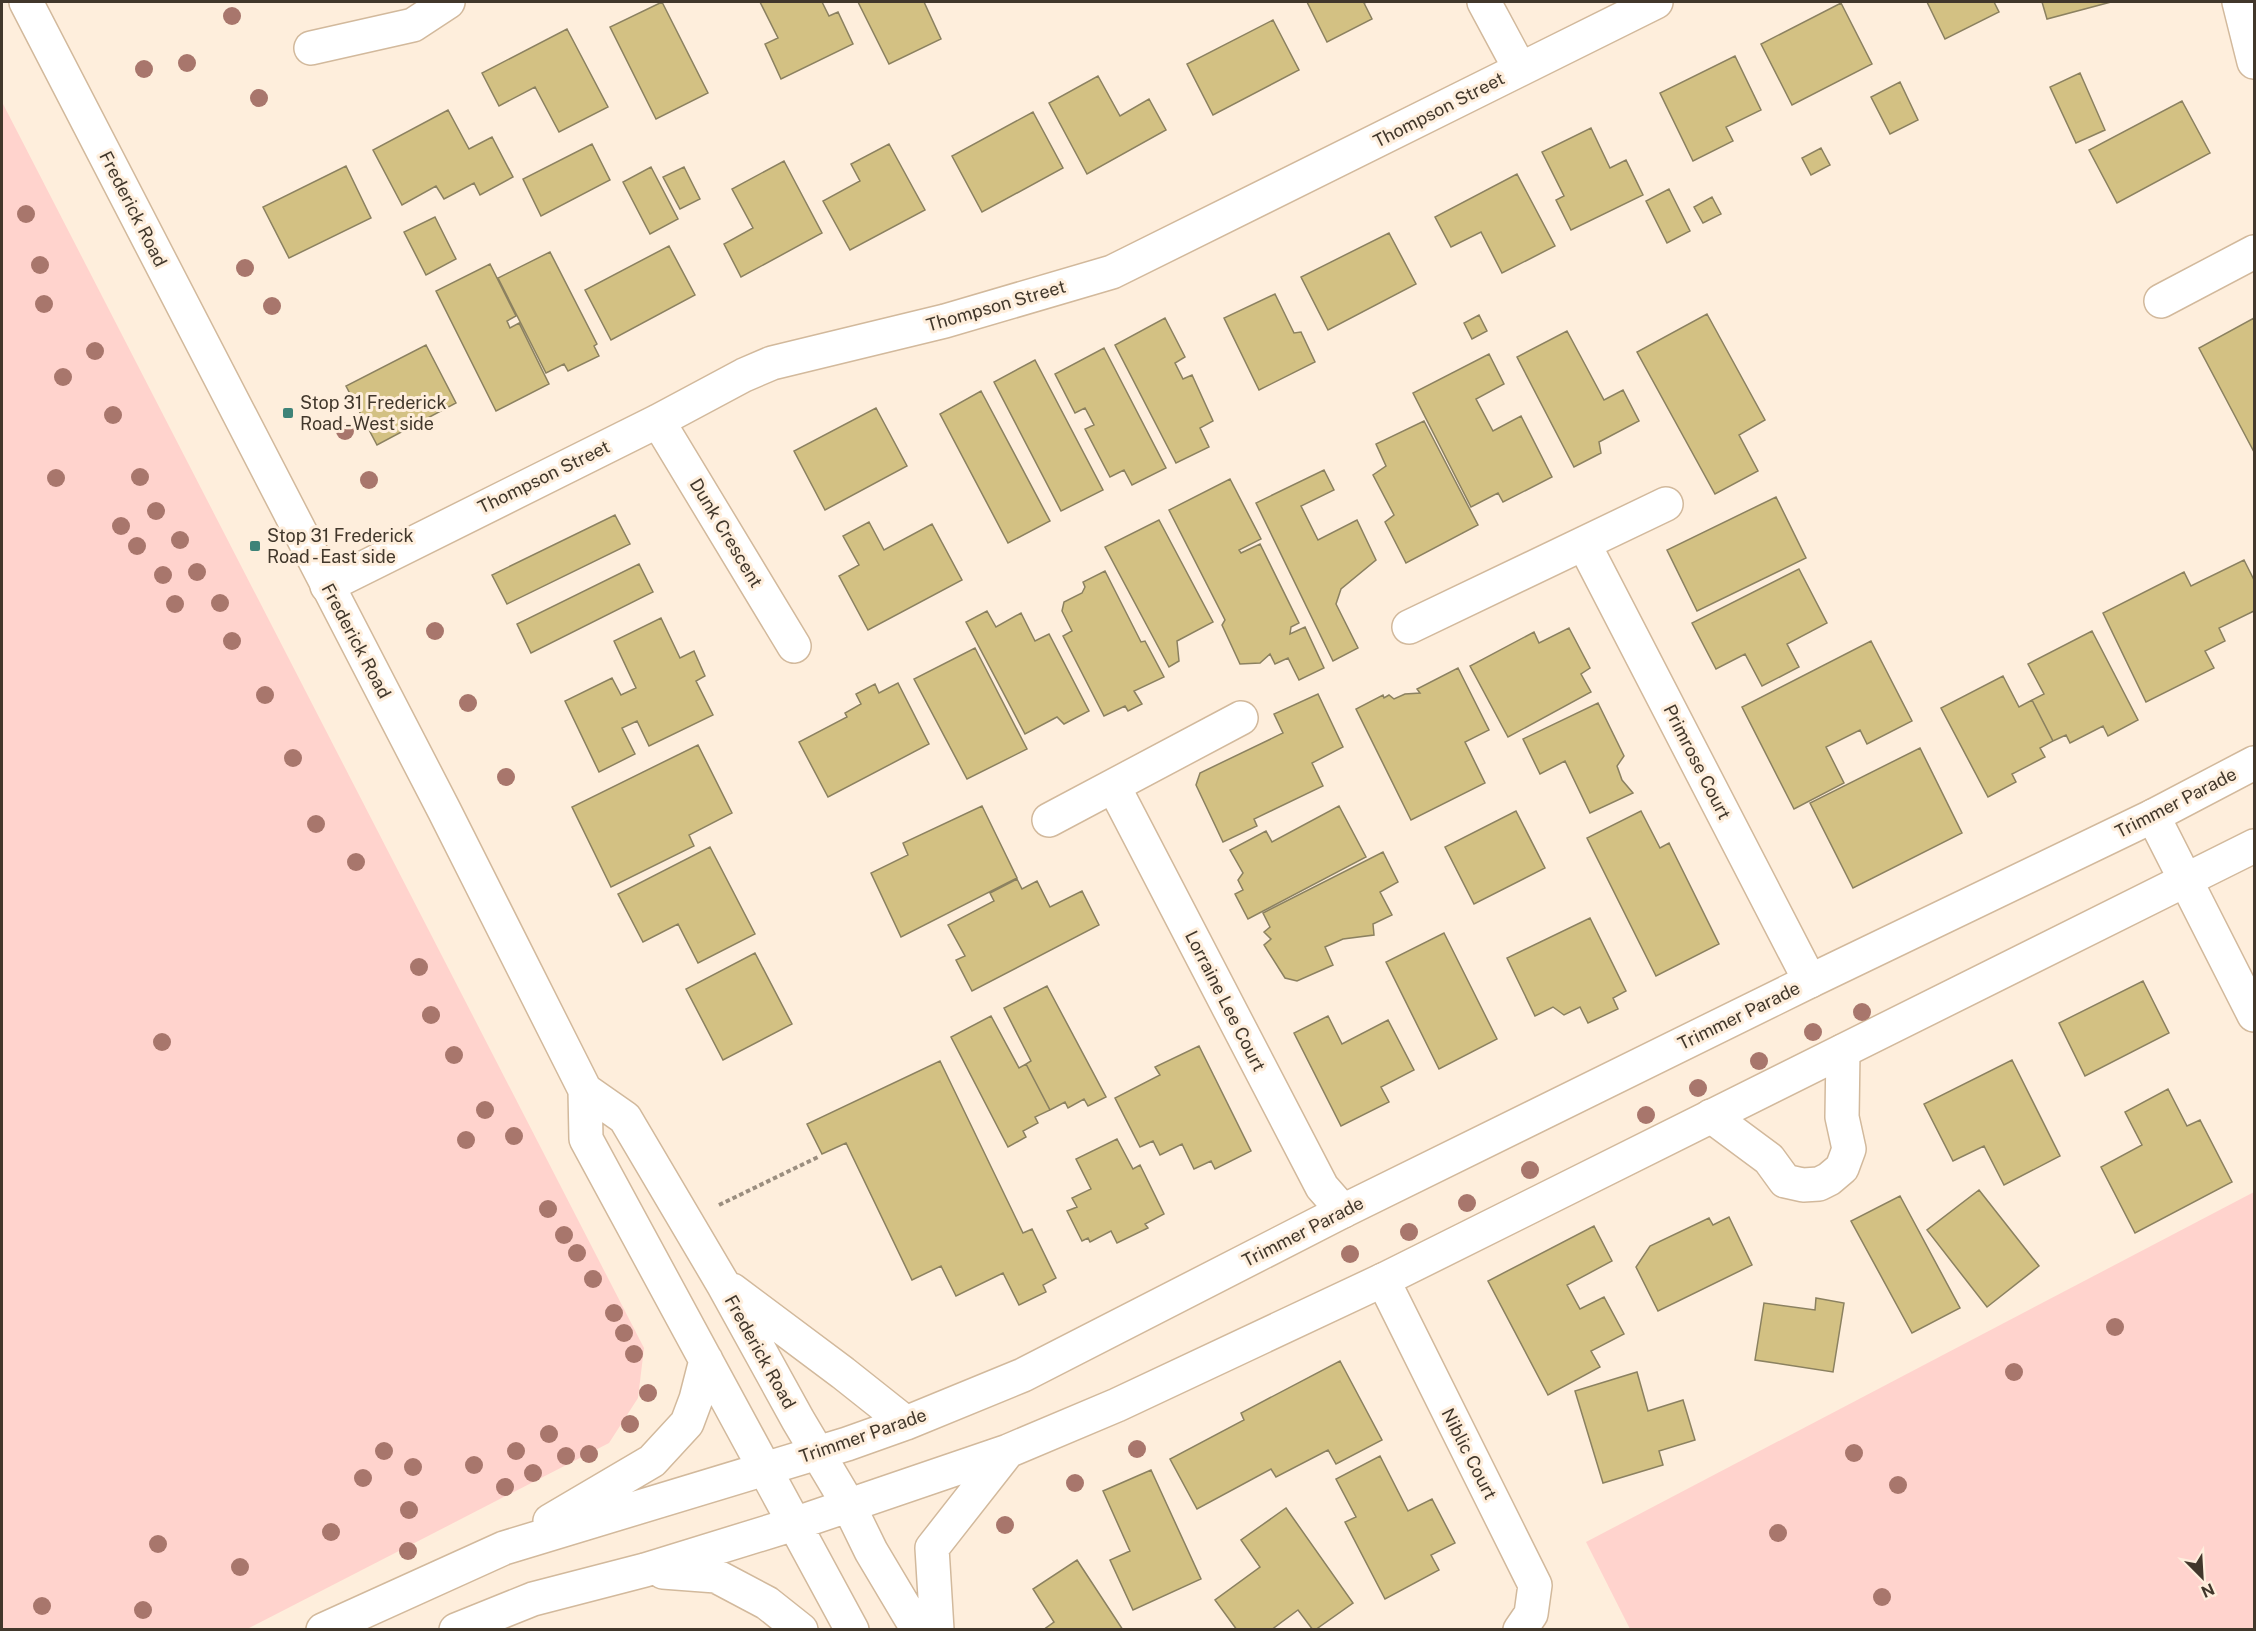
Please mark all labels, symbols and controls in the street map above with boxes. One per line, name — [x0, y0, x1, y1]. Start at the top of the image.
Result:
street label: Thompson Street — [1370, 67, 1508, 152]
street label: Frederick Road — [95, 147, 172, 270]
street label: Thompson Street — [924, 276, 1068, 335]
place label: Stop 31 Frederick Road - West side — [300, 392, 447, 434]
marker: Stop 31 Frederick Road - West side — [281, 406, 295, 420]
street label: Thompson Street — [474, 436, 613, 518]
street label: Dunk Crescent — [686, 474, 767, 591]
place label: Stop 31 Frederick Road - East side — [267, 525, 414, 567]
marker: Stop 31 Frederick Road - East side — [248, 539, 262, 553]
street label: Frederick Road — [317, 580, 396, 702]
street label: Primrose Court — [1659, 701, 1735, 823]
street label: Trimmer Parade — [2112, 763, 2240, 842]
street label: Lorraine Lee Court — [1181, 927, 1270, 1075]
street label: Trimmer Parade — [1674, 977, 1803, 1054]
street label: Trimmer Parade — [1239, 1192, 1367, 1271]
street label: Frederick Road — [720, 1291, 800, 1412]
street label: Trimmer Parade — [796, 1404, 929, 1467]
street label: Niblic Court — [1437, 1405, 1501, 1503]
north arrow — [2172, 1547, 2232, 1607]
text: N — [2198, 1579, 2217, 1601]

